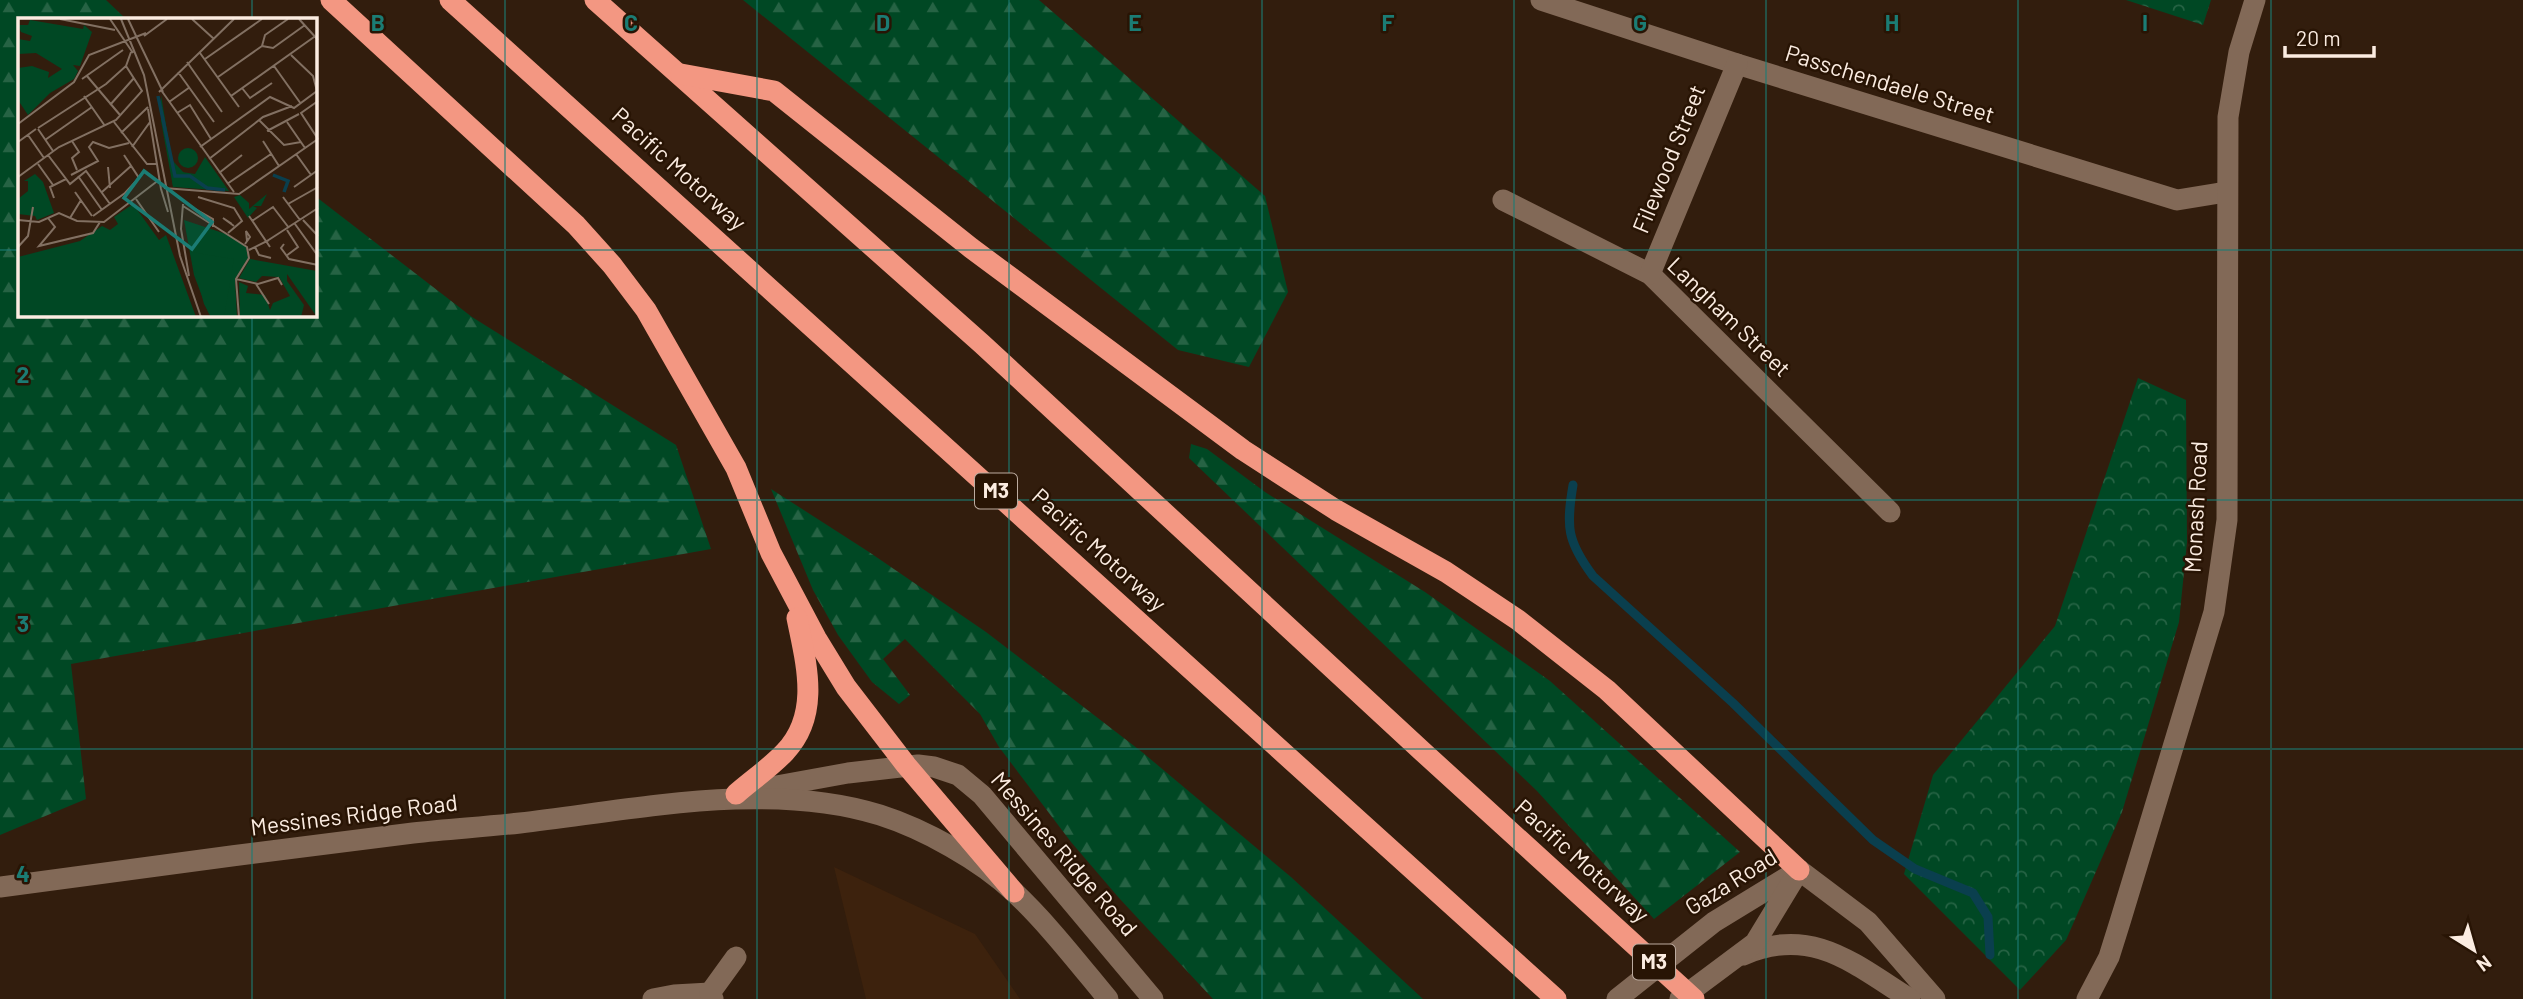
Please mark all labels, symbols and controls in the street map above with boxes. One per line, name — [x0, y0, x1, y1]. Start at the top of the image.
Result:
text: B — [371, 8, 385, 36]
text: C — [624, 8, 638, 36]
text: D — [876, 8, 890, 36]
text: E — [1128, 8, 1142, 36]
text: F — [1382, 8, 1395, 36]
text: G — [1633, 8, 1647, 36]
text: H — [1885, 8, 1899, 36]
text: I — [2142, 8, 2148, 36]
scale bar — [2285, 14, 2374, 58]
inset map — [18, 18, 317, 317]
text: 20 m — [2296, 25, 2341, 50]
street label: Passchendaele Street — [1782, 38, 1998, 128]
street label: Filewood Street — [1626, 80, 1711, 237]
street label: Pacific Motorway — [607, 101, 753, 236]
street label: Langham Street — [1662, 251, 1797, 382]
text: 2 — [17, 360, 29, 388]
street label: Monash Road — [2178, 440, 2212, 574]
road number: M3 — [975, 474, 1017, 508]
street label: Pacific Motorway — [1027, 482, 1173, 617]
text: 3 — [17, 609, 29, 637]
street label: Messines Ridge Road — [986, 765, 1144, 941]
street label: Messines Ridge Road — [249, 787, 459, 841]
street label: Pacific Motorway — [1510, 793, 1656, 928]
street label: Gaza Road — [1679, 842, 1782, 920]
text: 4 — [16, 859, 30, 887]
north arrow — [2439, 915, 2509, 985]
road number: M3 — [1633, 944, 1675, 979]
text: N — [2473, 951, 2497, 977]

